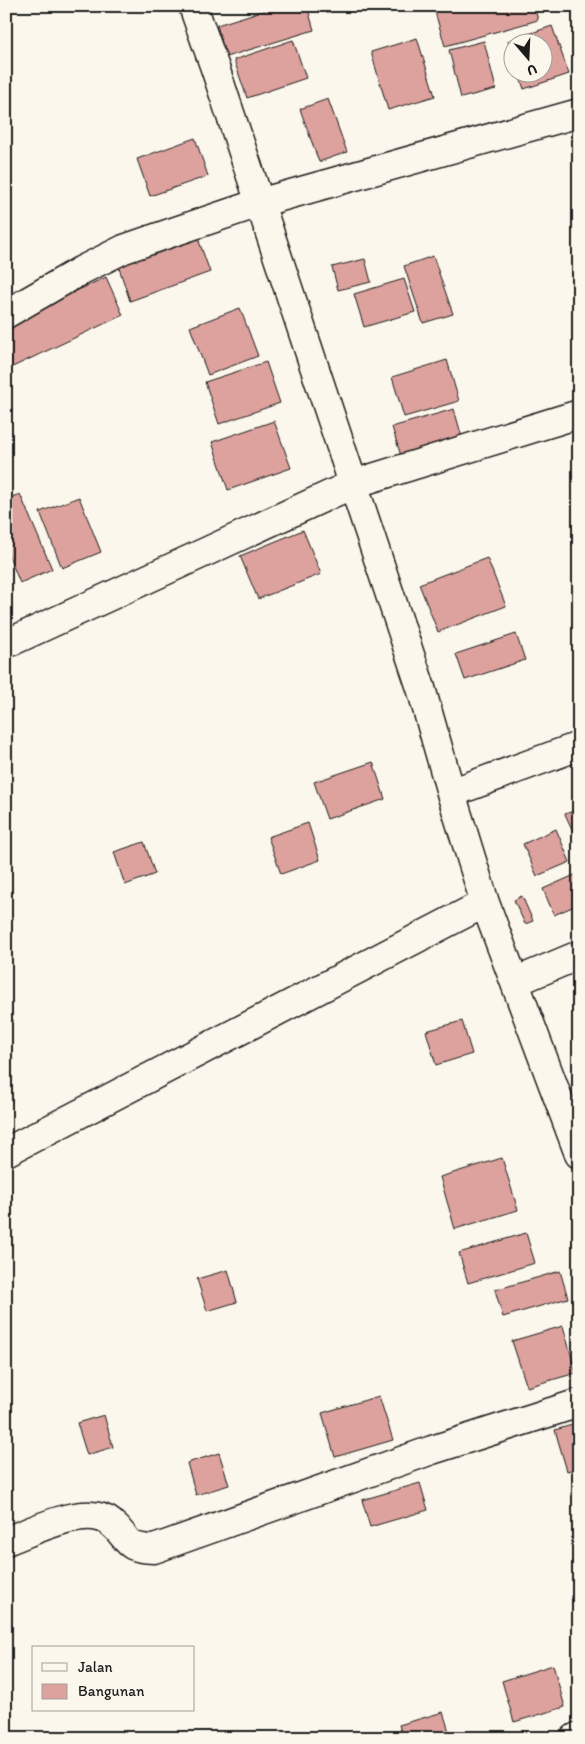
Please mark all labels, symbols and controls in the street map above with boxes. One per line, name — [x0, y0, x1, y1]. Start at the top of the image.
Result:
north arrow — [502, 32, 552, 82]
text: U — [525, 60, 539, 79]
legend — [32, 1646, 195, 1712]
text: Jalan — [78, 1658, 112, 1676]
text: Bangunan — [78, 1682, 145, 1700]

